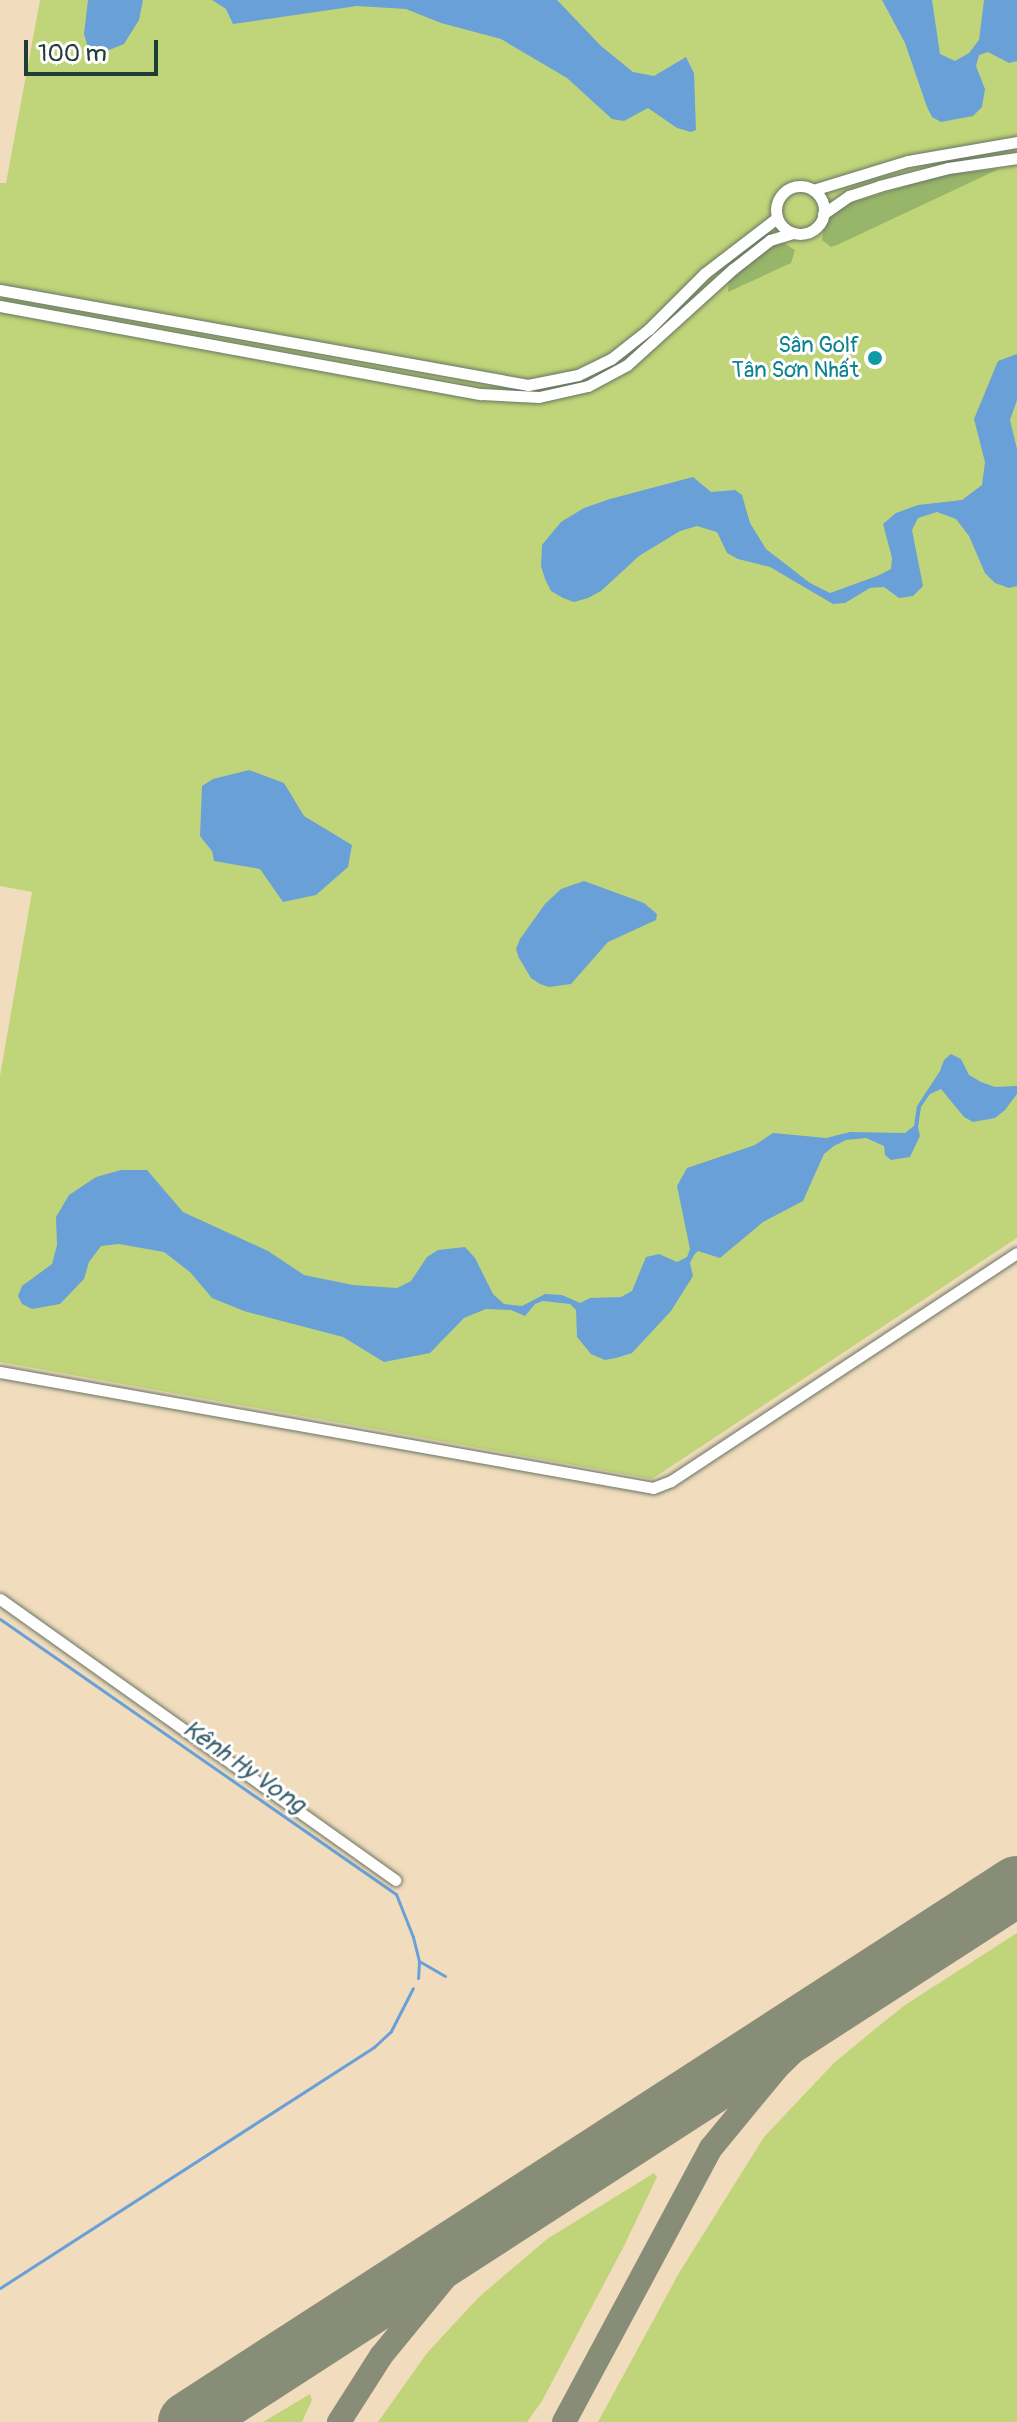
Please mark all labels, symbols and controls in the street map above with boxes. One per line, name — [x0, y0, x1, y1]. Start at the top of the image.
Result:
scale bar — [28, 24, 162, 74]
text: 100 m — [38, 39, 107, 68]
place label: Sân Golf Tân Sơn Nhất — [732, 332, 859, 384]
marker: Sân Golf Tân Sơn Nhất — [866, 349, 884, 367]
water label: Kênh Hy Vọng — [177, 1714, 311, 1820]

